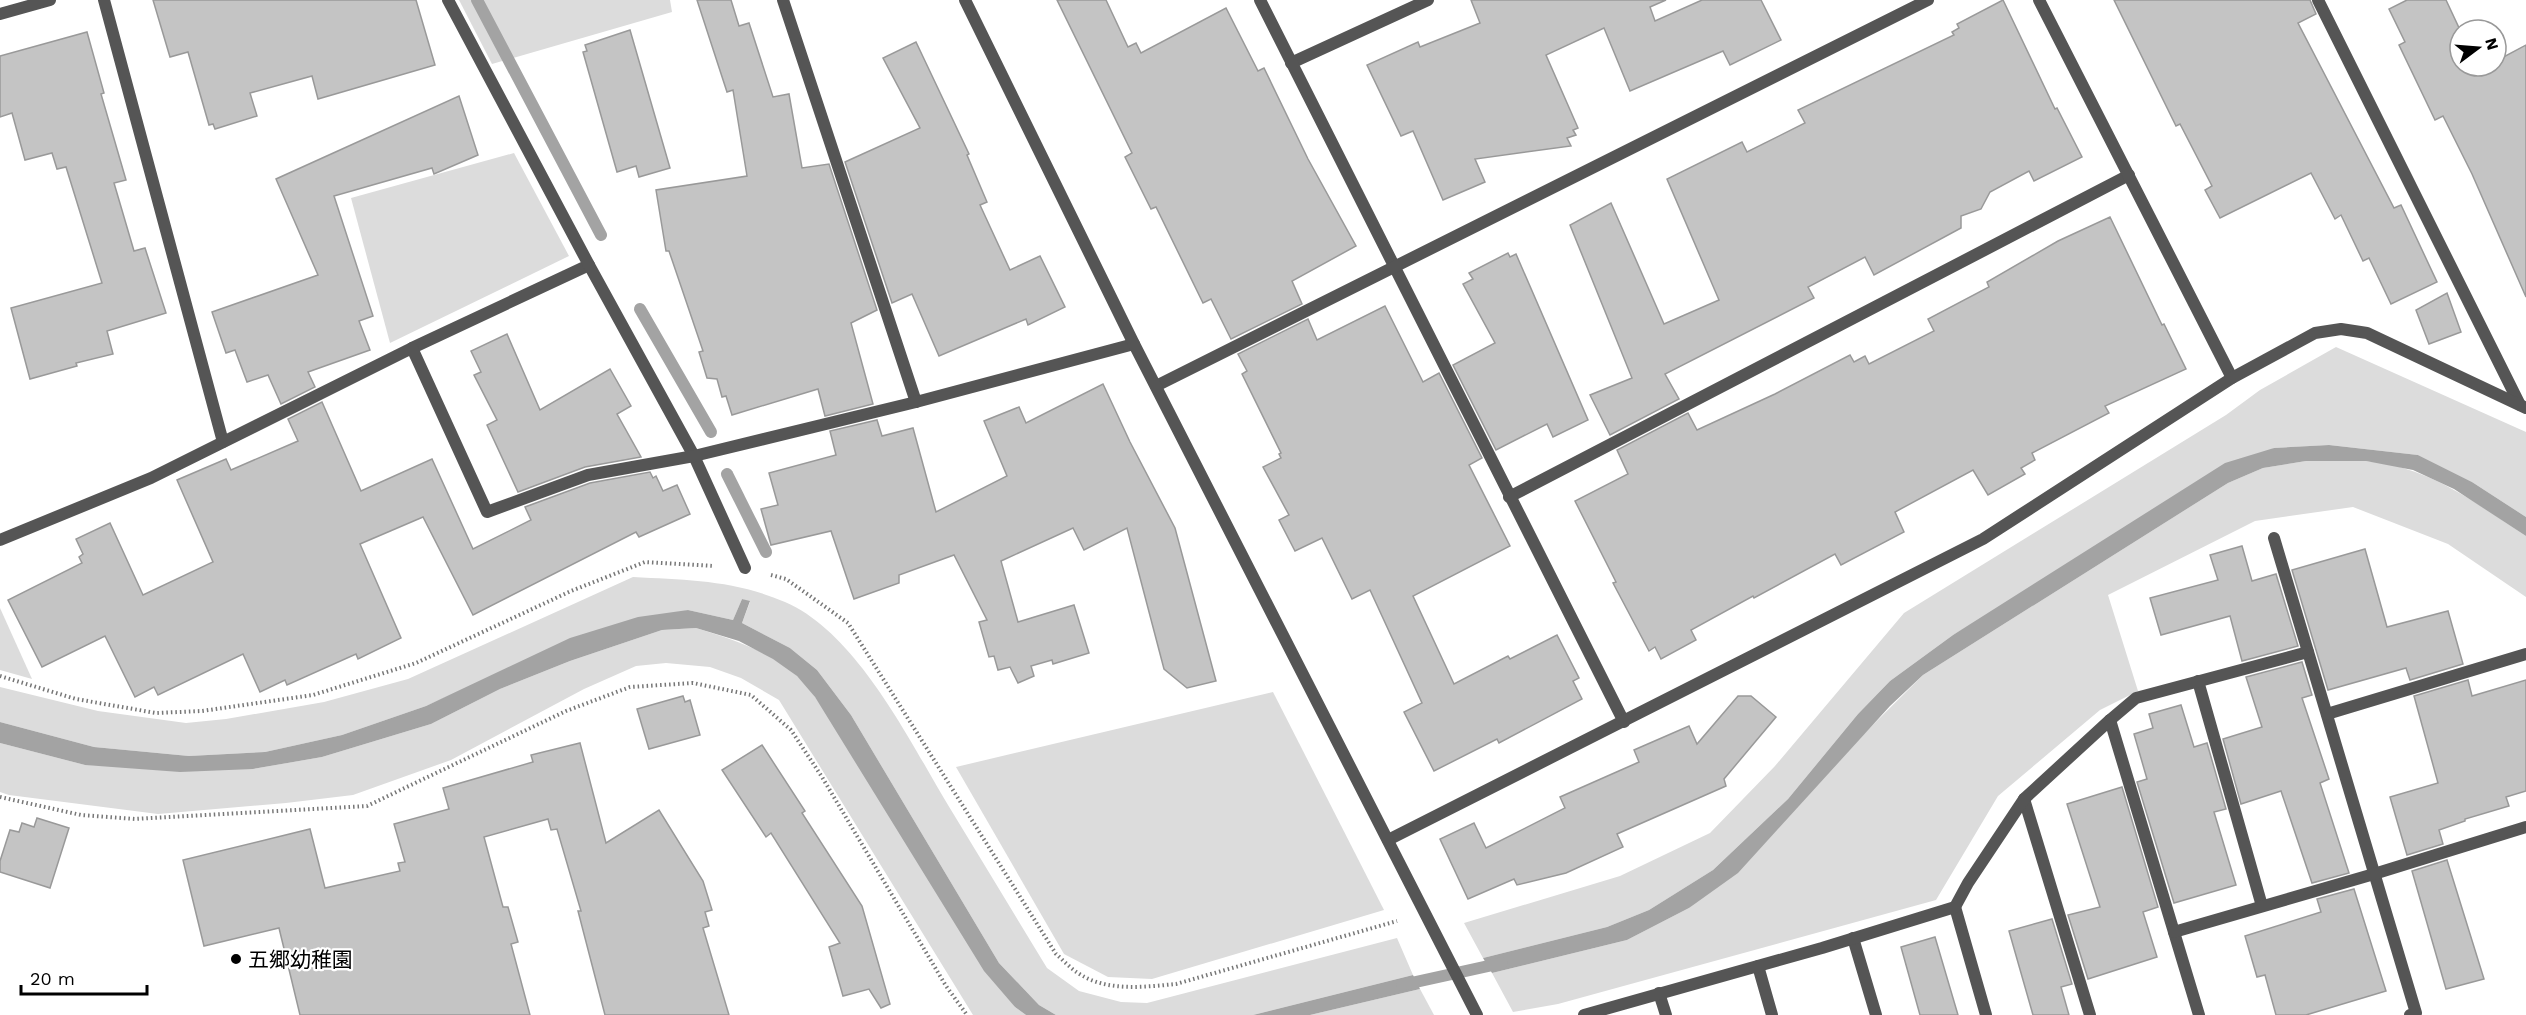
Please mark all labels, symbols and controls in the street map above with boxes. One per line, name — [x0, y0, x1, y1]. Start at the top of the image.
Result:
north arrow — [2448, 18, 2508, 78]
text: N — [2481, 36, 2503, 52]
place label: 五郷幼稚園 — [248, 947, 353, 972]
marker: 五郷幼稚園 — [229, 952, 243, 966]
scale bar — [21, 958, 147, 996]
text: 20 m — [30, 968, 75, 989]

